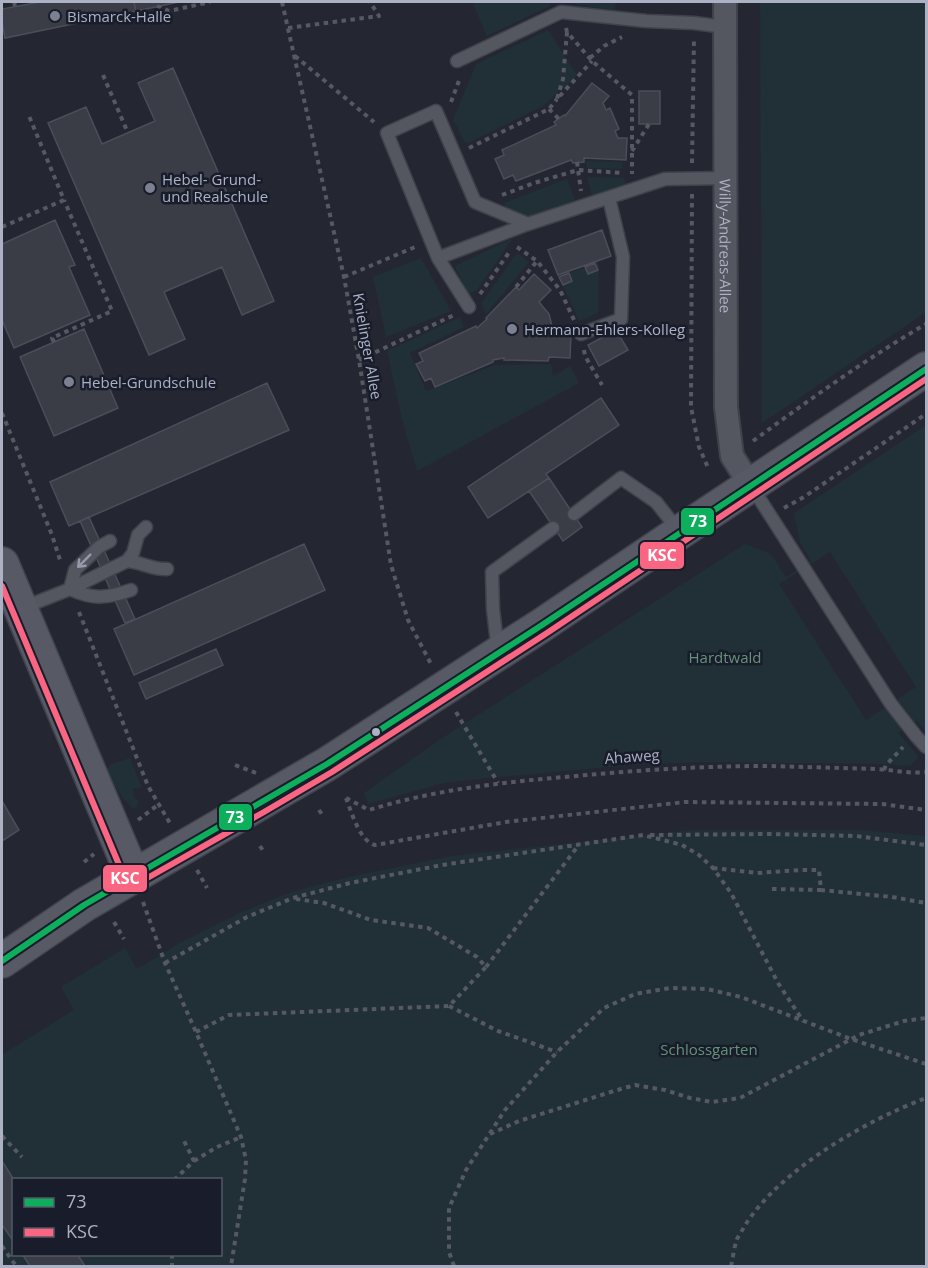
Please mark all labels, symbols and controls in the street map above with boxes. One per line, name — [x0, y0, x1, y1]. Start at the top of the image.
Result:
place label: Bismarck-Halle — [67, 6, 171, 26]
marker: Bismarck-Halle — [48, 9, 62, 23]
place label: Hebel- Grund- und Realschule — [162, 169, 268, 206]
street label: Willy-Andreas-Allee — [715, 179, 736, 313]
marker: Hebel- Grund- und Realschule — [143, 181, 157, 195]
street label: Knielinger Allee — [349, 291, 387, 401]
place label: Hermann-Ehlers-Kolleg — [524, 319, 685, 339]
marker: Hermann-Ehlers-Kolleg — [505, 322, 519, 336]
place label: Hebel-Grundschule — [81, 372, 216, 392]
marker: Hebel-Grundschule — [62, 375, 76, 389]
line badge: 73 — [680, 507, 715, 536]
text: 73 — [689, 510, 707, 532]
line badge: KSC — [639, 541, 685, 570]
text: KSC — [647, 544, 677, 566]
one-way arrow — [77, 553, 92, 568]
park label: Hardtwald — [689, 647, 761, 667]
unlabelled marker — [370, 726, 382, 738]
street label: Ahaweg — [604, 744, 660, 768]
line badge: 73 — [218, 803, 253, 831]
text: 73 — [226, 806, 244, 828]
line badge: KSC — [102, 864, 148, 893]
text: KSC — [110, 867, 140, 889]
park label: Schlossgarten — [660, 1039, 758, 1059]
legend — [12, 1178, 222, 1256]
text: 73 — [66, 1189, 87, 1213]
text: KSC — [66, 1219, 98, 1243]

